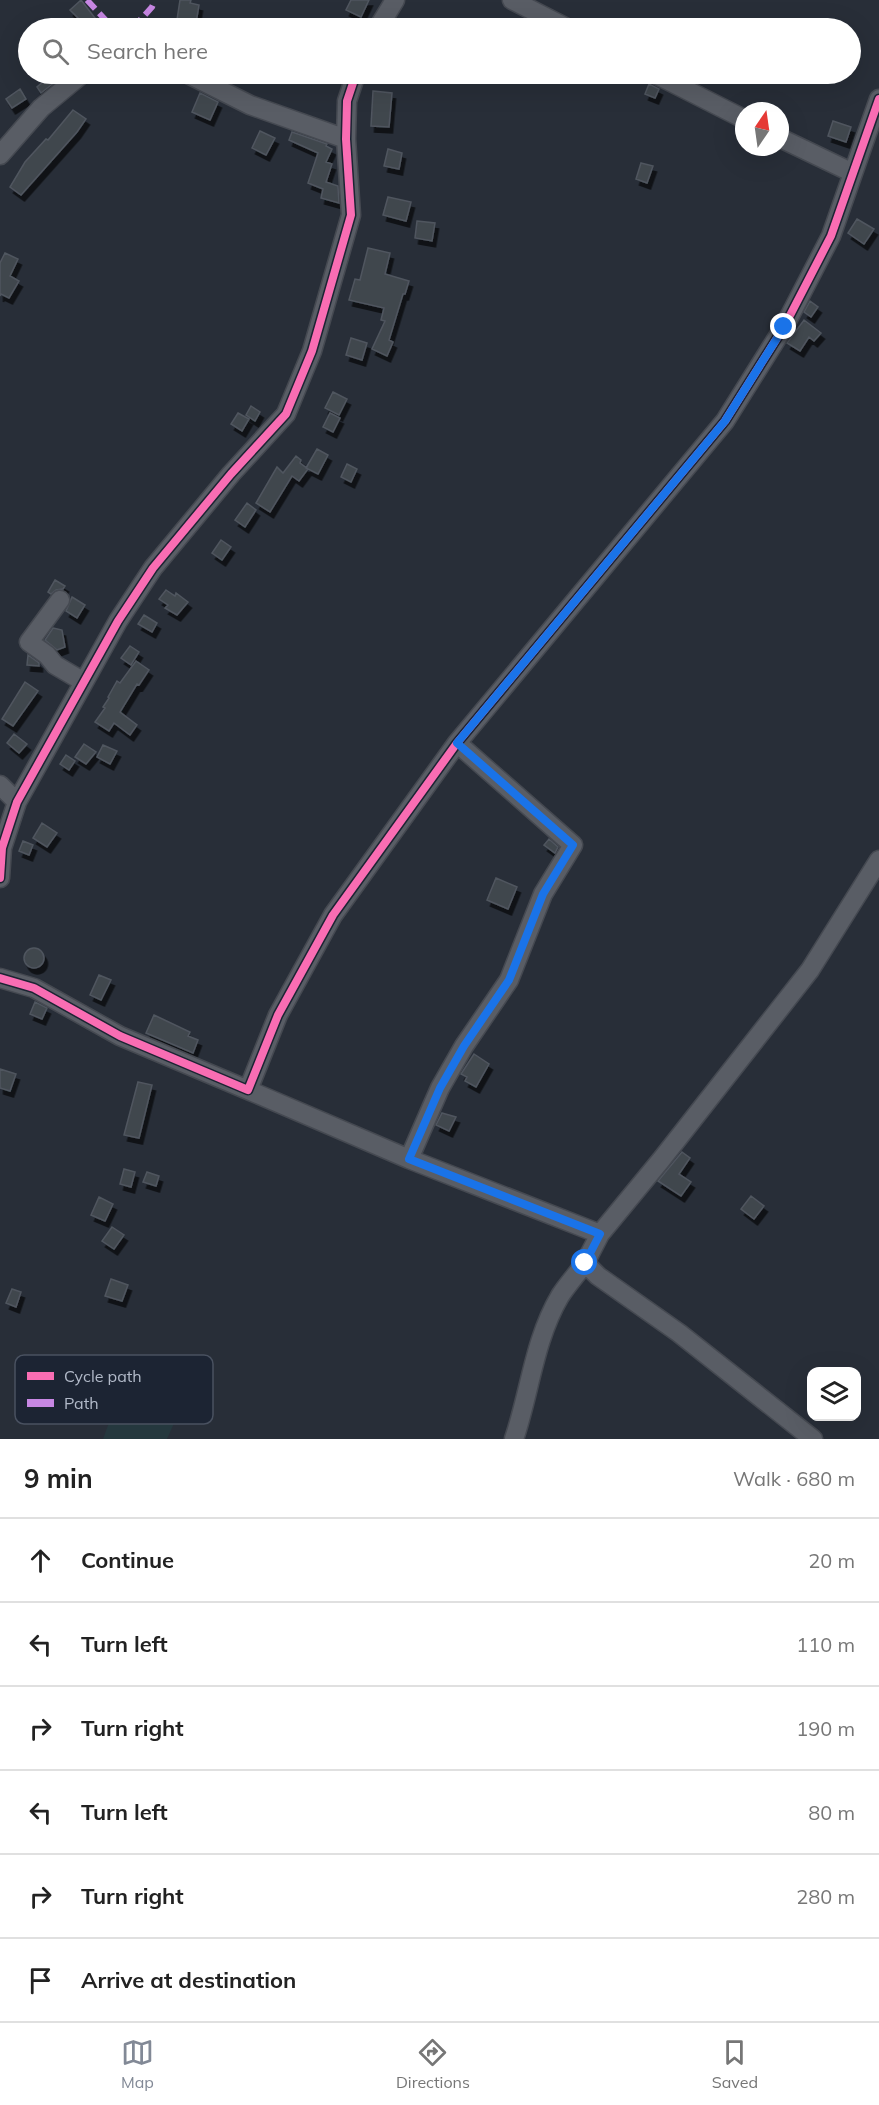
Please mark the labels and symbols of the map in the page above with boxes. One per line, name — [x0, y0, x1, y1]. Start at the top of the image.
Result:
north arrow — [735, 102, 789, 156]
route end — [770, 313, 796, 339]
route start — [571, 1249, 597, 1275]
legend — [15, 1355, 213, 1424]
text: Cycle path — [64, 1366, 142, 1386]
text: Path — [64, 1393, 99, 1413]

